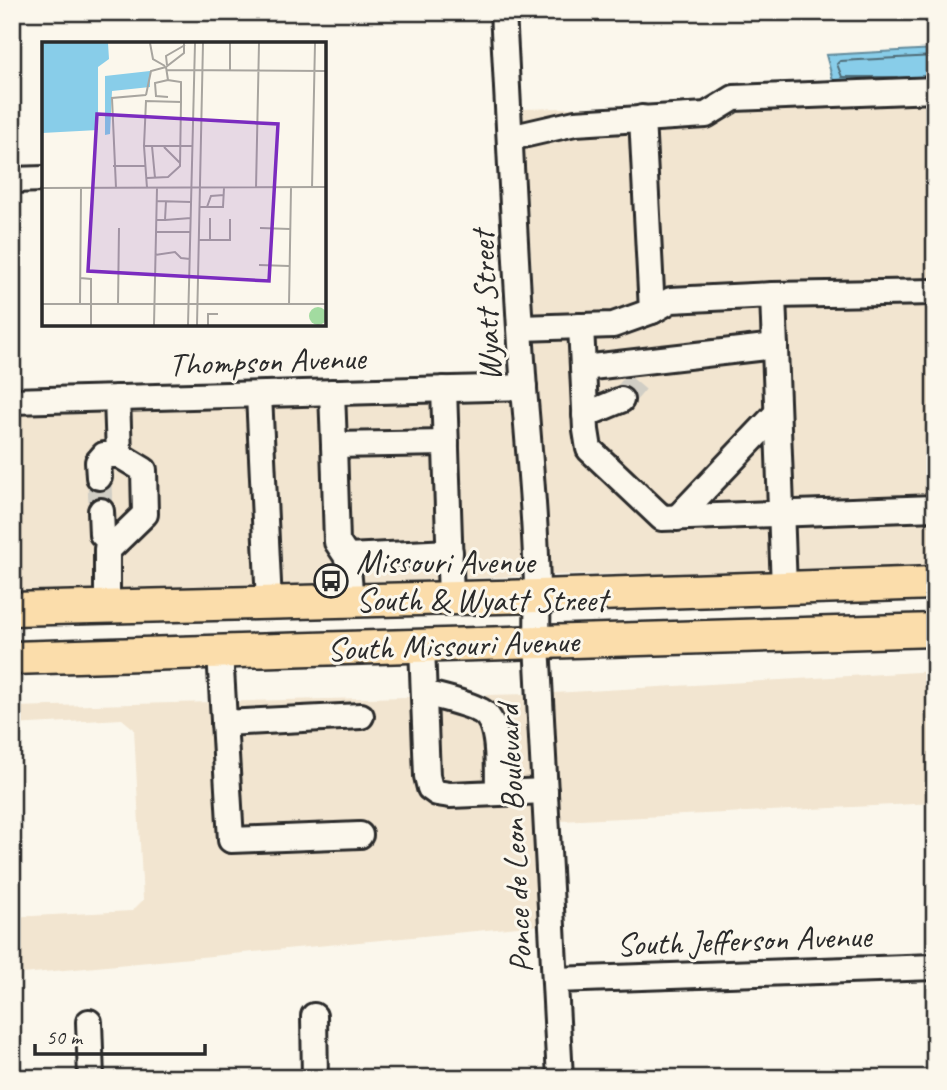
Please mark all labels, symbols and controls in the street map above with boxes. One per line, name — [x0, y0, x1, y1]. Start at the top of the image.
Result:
inset map — [42, 42, 326, 326]
street label: Wyatt Street — [461, 226, 511, 382]
street label: Thompson Avenue — [168, 336, 368, 385]
place label: Missouri Avenue South & Wyatt Street — [356, 541, 611, 621]
bus stop icon: Missouri Avenue South & Wyatt Street — [312, 562, 350, 600]
street label: South Missouri Avenue — [326, 620, 582, 670]
street label: Ponce de Leon Boulevard — [486, 699, 542, 974]
street label: South Jefferson Avenue — [616, 914, 874, 965]
scale bar — [35, 1013, 205, 1057]
text: 50 m — [46, 1024, 84, 1050]

